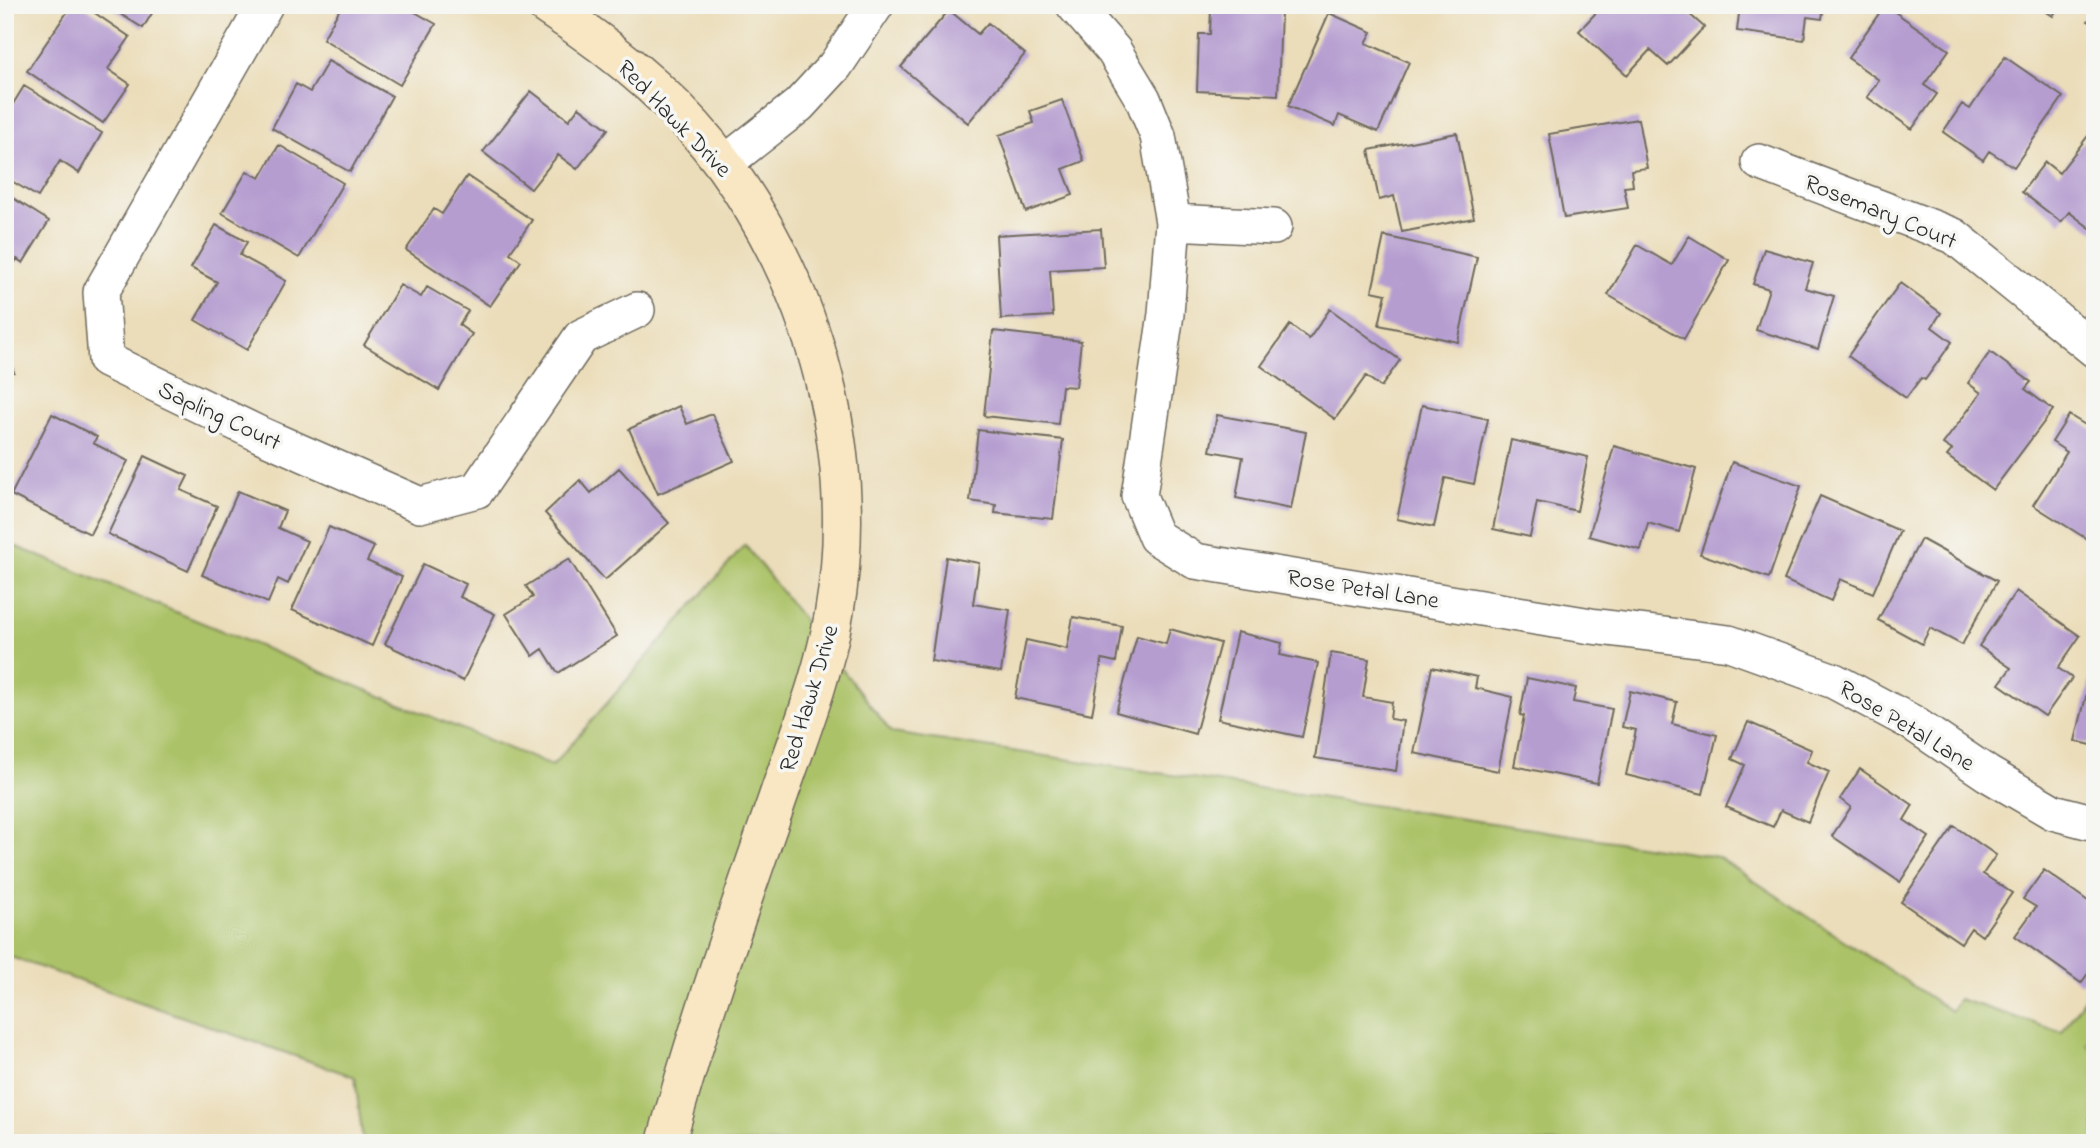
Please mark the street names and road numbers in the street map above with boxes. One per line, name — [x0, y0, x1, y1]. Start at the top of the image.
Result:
street label: Red Hawk Drive — [608, 53, 739, 187]
street label: Rosemary Court — [1798, 167, 1962, 261]
street label: Sapling Court — [151, 373, 286, 461]
street label: Rose Petal Lane — [1284, 561, 1441, 620]
street label: Red Hawk Drive — [771, 621, 849, 777]
street label: Rose Petal Lane — [1831, 673, 1981, 782]

